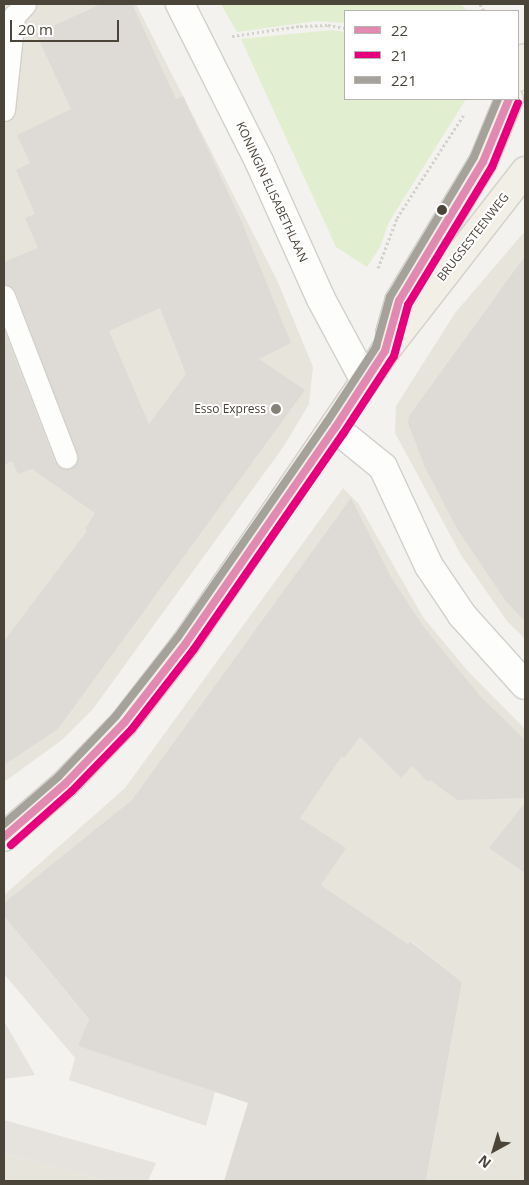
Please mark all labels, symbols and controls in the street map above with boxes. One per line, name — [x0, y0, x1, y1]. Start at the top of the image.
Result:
scale bar — [12, 10, 121, 42]
legend — [344, 10, 519, 100]
text: 20 m — [18, 19, 53, 39]
text: 22 — [391, 20, 408, 40]
text: 21 — [391, 45, 408, 65]
text: 221 — [391, 70, 417, 90]
street label: KONINGIN ELISABETHLAAN — [233, 120, 311, 264]
street label: BRUGSESTEENWEG — [434, 190, 512, 284]
unlabelled marker — [437, 205, 447, 215]
place label: Esso Express — [194, 402, 266, 416]
marker: Esso Express — [270, 403, 282, 415]
north arrow — [469, 1125, 519, 1175]
text: N — [474, 1151, 495, 1173]

